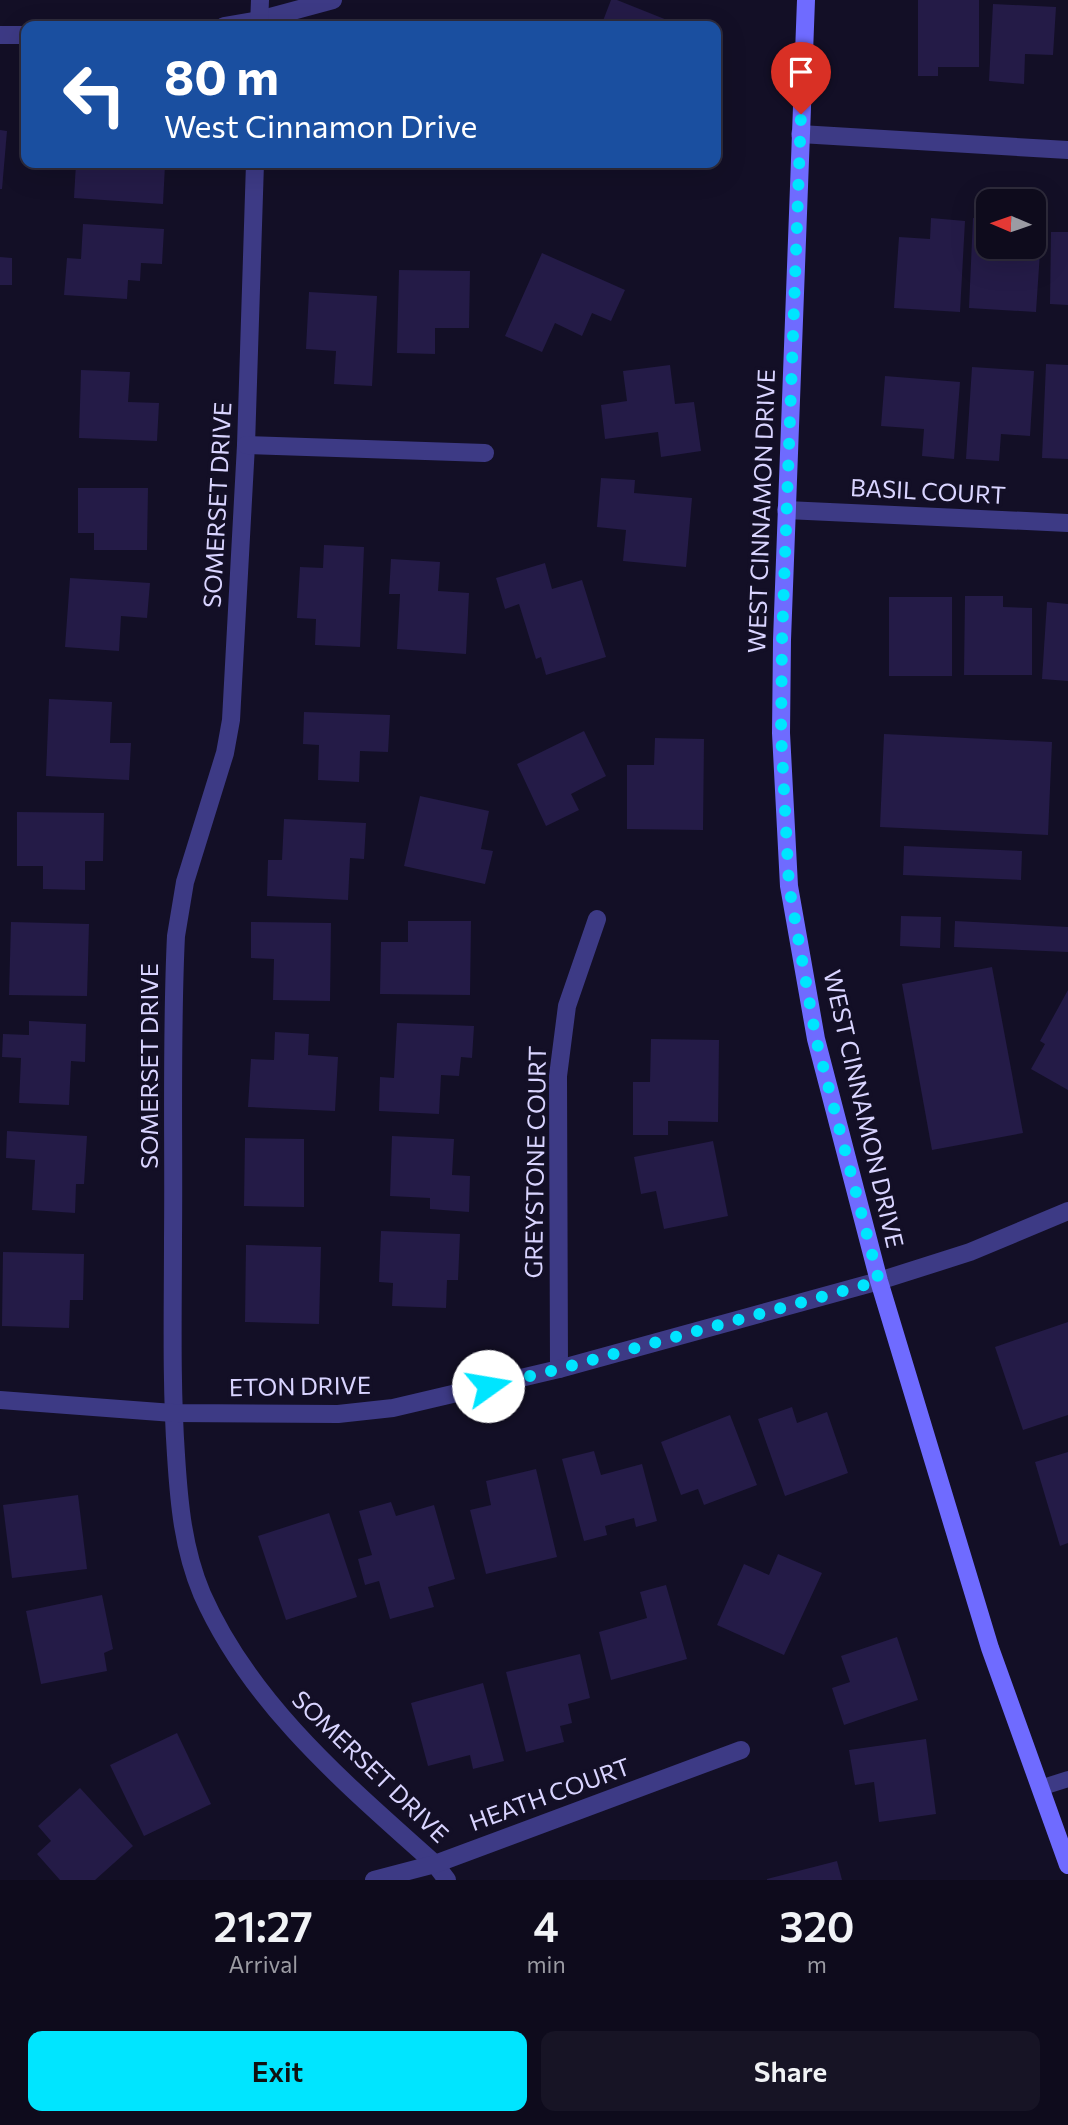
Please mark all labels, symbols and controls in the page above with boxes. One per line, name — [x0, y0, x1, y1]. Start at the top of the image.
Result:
pin — [771, 42, 831, 114]
text: 80 m — [164, 45, 279, 105]
icon: left — [49, 49, 140, 140]
icon: arrive — [782, 53, 820, 91]
text: West Cinnamon Drive — [164, 105, 477, 145]
north arrow — [976, 189, 1046, 259]
map controls — [976, 189, 1046, 259]
street label: WEST CINNAMON DRIVE — [741, 368, 780, 654]
street label: SOMERSET DRIVE — [197, 401, 236, 609]
street label: BASIL COURT — [850, 472, 1007, 509]
street label: SOMERSET DRIVE — [134, 963, 163, 1169]
street label: WEST CINNAMON DRIVE — [818, 967, 911, 1250]
street label: GREYSTONE COURT — [518, 1045, 551, 1278]
position arrow — [451, 1349, 525, 1423]
street label: ETON DRIVE — [229, 1370, 371, 1401]
street label: SOMERSET DRIVE — [287, 1684, 455, 1848]
street label: HEATH COURT — [465, 1751, 634, 1836]
text: 21:27 — [214, 1899, 313, 1951]
text: 4 — [533, 1899, 559, 1951]
text: 320 — [779, 1899, 854, 1951]
text: Arrival — [228, 1950, 298, 1978]
text: min — [526, 1950, 566, 1978]
text: m — [807, 1950, 827, 1978]
button: Exit — [28, 2031, 527, 2111]
button: Share — [541, 2031, 1040, 2111]

